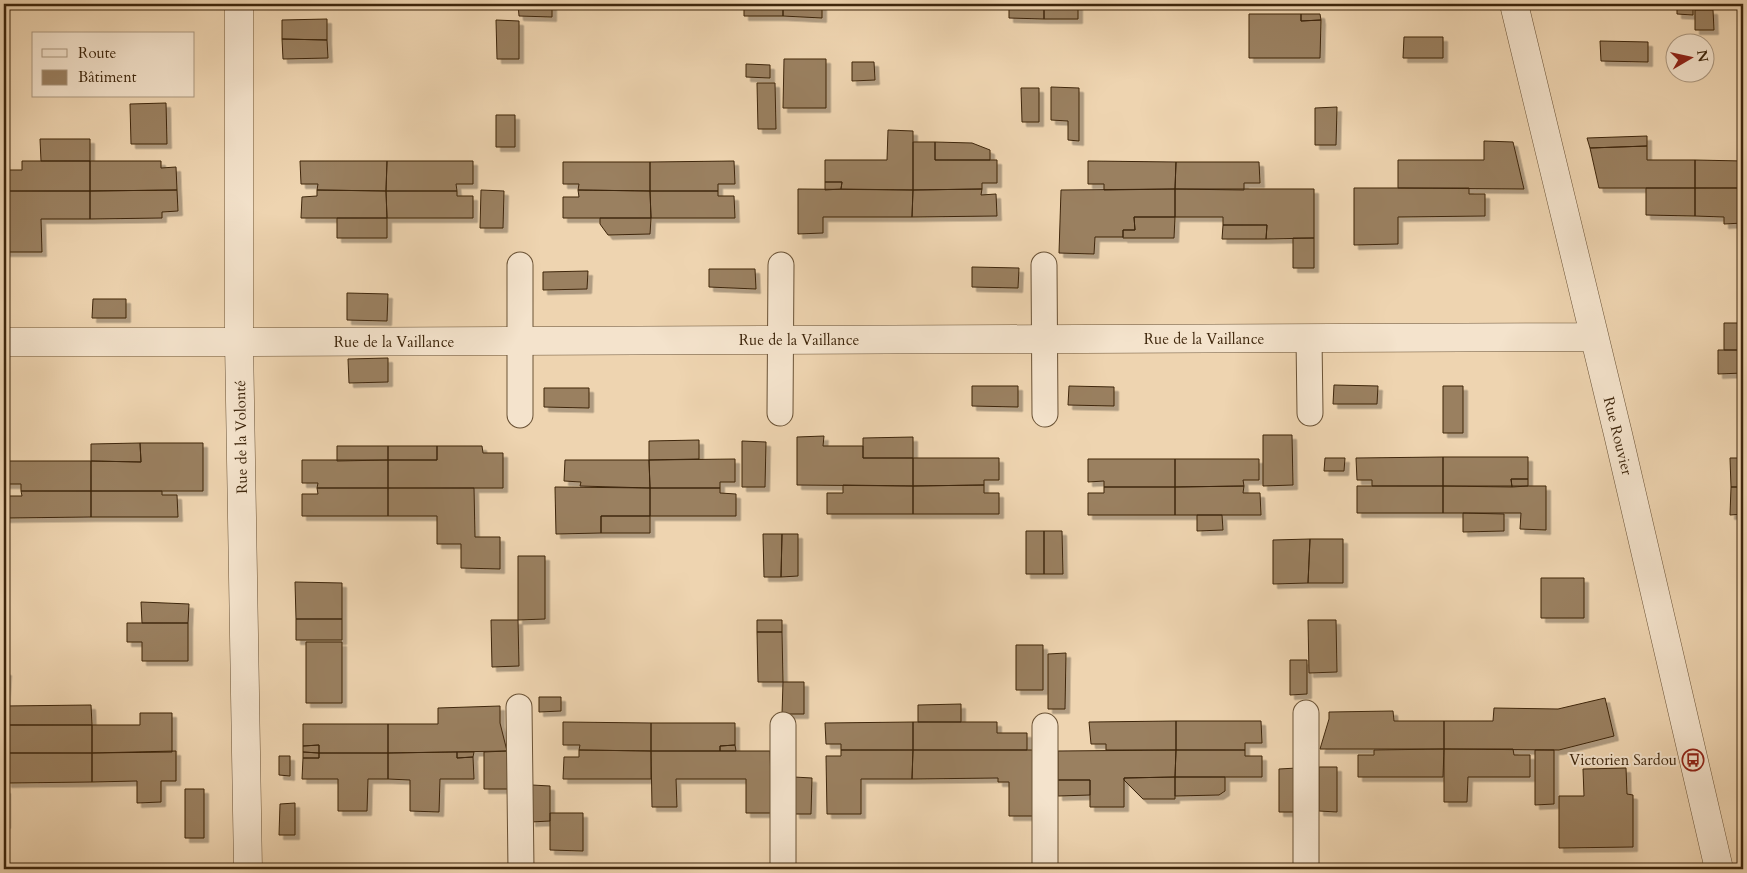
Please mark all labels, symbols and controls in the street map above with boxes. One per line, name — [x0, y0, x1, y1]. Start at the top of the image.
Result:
legend — [32, 32, 195, 98]
north arrow — [1664, 32, 1714, 82]
text: Route — [78, 43, 116, 63]
text: N — [1692, 49, 1713, 64]
text: Bâtiment — [78, 67, 137, 87]
street label: Rue de la Vaillance — [1144, 329, 1264, 349]
street label: Rue de la Vaillance — [739, 330, 859, 350]
street label: Rue de la Vaillance — [334, 332, 454, 352]
street label: Rue de la Volonté — [230, 380, 252, 494]
street label: Rue Rouvier — [1599, 395, 1638, 478]
bus stop icon: Victorien Sardou — [1681, 748, 1705, 772]
place label: Victorien Sardou — [1569, 750, 1677, 770]

